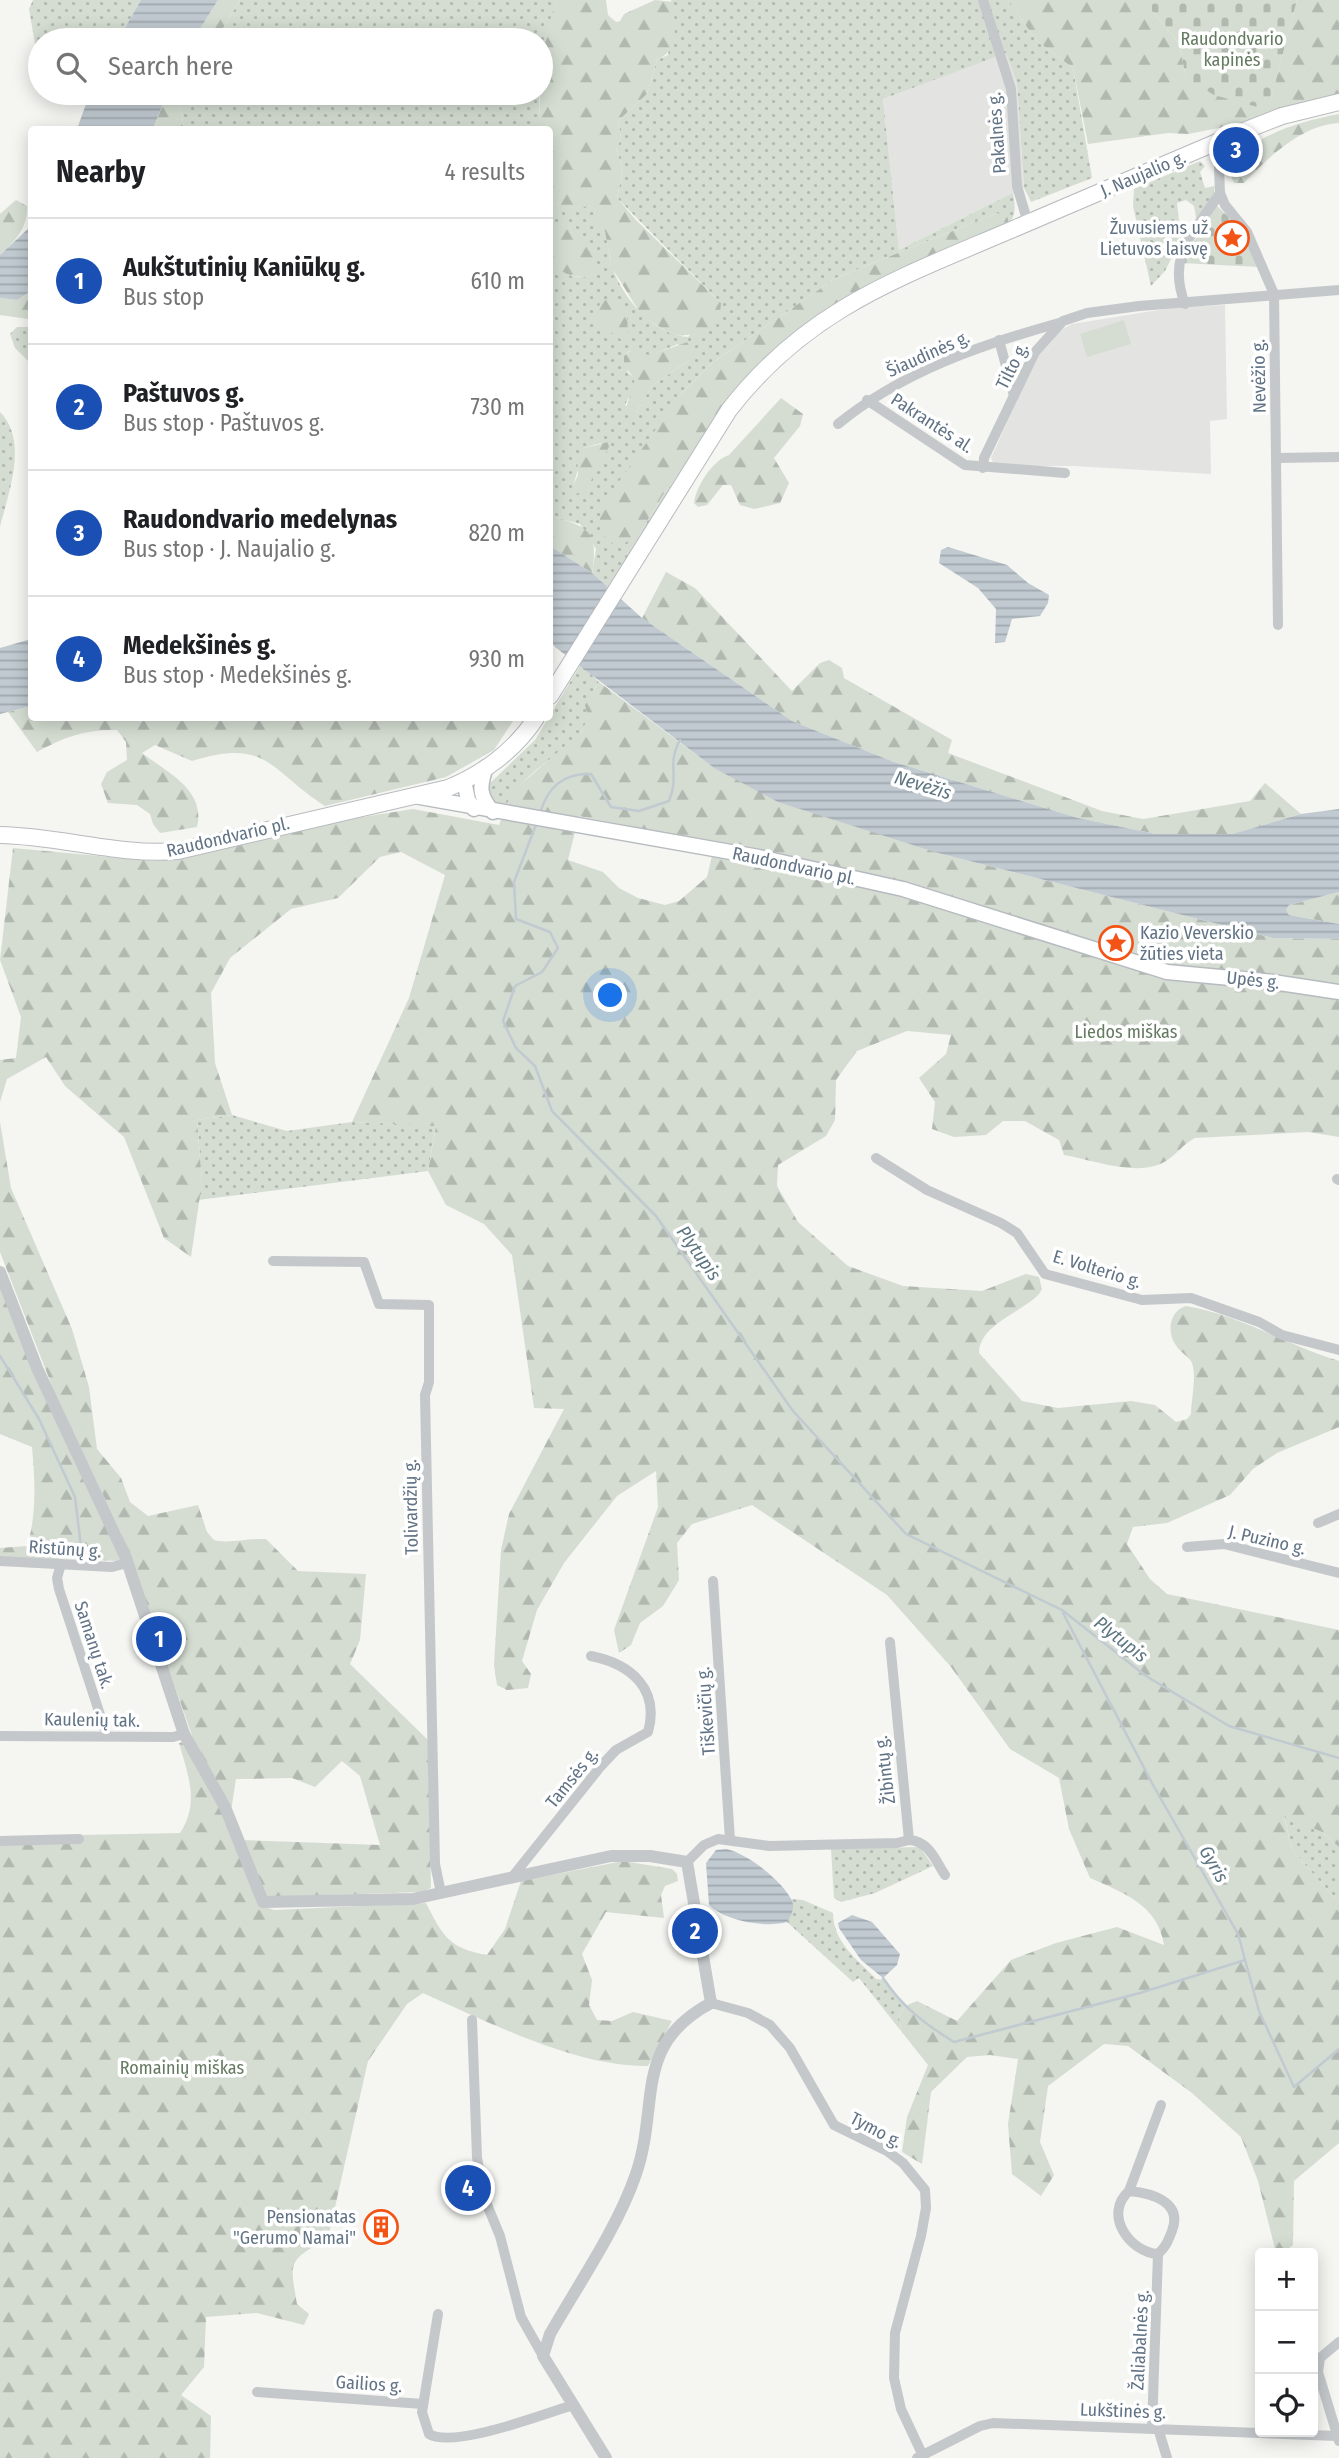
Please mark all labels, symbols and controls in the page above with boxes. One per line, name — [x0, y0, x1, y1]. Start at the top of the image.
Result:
search box — [28, 28, 553, 105]
park label: Raudondvario kapinės — [1181, 28, 1283, 71]
icon: search — [52, 48, 90, 86]
text: Search here — [108, 51, 233, 82]
street label: Pakalnės g. — [983, 91, 1011, 174]
pin: 3 — [1213, 124, 1259, 176]
street label: J. Naujalio g. — [1097, 146, 1189, 202]
text: Nearby — [56, 154, 145, 190]
text: 4 results — [444, 158, 525, 186]
place label: Žuvusiems už Lietuvos laisvę — [1100, 217, 1208, 260]
place icon: Žuvusiems už Lietuvos laisvę — [1213, 219, 1251, 257]
text: Aukštutinių Kaniūkų g. — [123, 252, 365, 283]
text: 1 — [74, 267, 84, 295]
text: 610 m — [471, 267, 525, 295]
text: Bus stop — [123, 283, 204, 311]
street label: Šiaudinės g. — [883, 326, 973, 382]
street label: Tilto g. — [991, 339, 1033, 393]
street label: Nevėžio g. — [1247, 339, 1271, 413]
text: Paštuvos g. — [123, 378, 244, 409]
street label: Pakrantės al. — [887, 388, 977, 458]
text: 2 — [74, 393, 84, 421]
text: 730 m — [470, 393, 525, 421]
text: Bus stop · Paštuvos g. — [123, 409, 324, 437]
text: Raudondvario medelynas — [123, 504, 397, 535]
text: 3 — [74, 519, 84, 547]
text: 820 m — [468, 519, 525, 547]
text: Bus stop · J. Naujalio g. — [123, 535, 336, 563]
text: Medekšinės g. — [123, 630, 276, 661]
text: 4 — [73, 645, 85, 673]
text: 930 m — [469, 645, 525, 673]
text: Bus stop · Medekšinės g. — [123, 661, 352, 689]
water label: Nevėžis — [892, 766, 954, 804]
street label: Raudondvario pl. — [164, 812, 292, 862]
street label: Raudondvario pl. — [730, 842, 858, 890]
place label: Kazio Veverskio žūties vieta — [1140, 922, 1254, 965]
place icon: Kazio Veverskio žūties vieta — [1097, 924, 1135, 962]
street label: Upės g. — [1225, 966, 1281, 994]
your location — [593, 978, 627, 1012]
park label: Liedos miškas — [1075, 1021, 1178, 1043]
water label: Plytupis — [672, 1221, 726, 1285]
street label: E. Volterio g. — [1050, 1245, 1144, 1293]
street label: Tolivardžių g. — [399, 1459, 423, 1555]
street label: J. Puzino g. — [1226, 1520, 1308, 1560]
street label: Ristūnų g. — [28, 1535, 102, 1563]
street label: Samanų tak. — [70, 1599, 118, 1692]
water label: Plytupis — [1090, 1611, 1152, 1667]
pin: 1 — [136, 1613, 182, 1665]
street label: Tiškevičių g. — [692, 1666, 720, 1756]
street label: Kaulenių tak. — [44, 1708, 140, 1732]
street label: Žibintų g. — [870, 1735, 900, 1805]
street label: Tamsės g. — [541, 1743, 603, 1812]
water label: Gyris — [1194, 1842, 1234, 1886]
pin: 2 — [672, 1905, 718, 1957]
park label: Romainių miškas — [120, 2057, 245, 2079]
street label: Tymo g. — [846, 2107, 906, 2153]
pin: 4 — [445, 2162, 491, 2214]
place label: Pensionatas "Gerumo Namai" — [233, 2206, 356, 2249]
building icon: Pensionatas "Gerumo Namai" — [362, 2208, 400, 2246]
map controls — [1255, 2248, 1318, 2437]
button: + — [1255, 2248, 1318, 2311]
street label: Žaliabalnės g. — [1126, 2289, 1154, 2391]
button: − — [1255, 2311, 1318, 2374]
street label: Gailios g. — [335, 2371, 403, 2397]
button: locate — [1255, 2374, 1318, 2437]
street label: Lukštinės g. — [1080, 2399, 1167, 2424]

